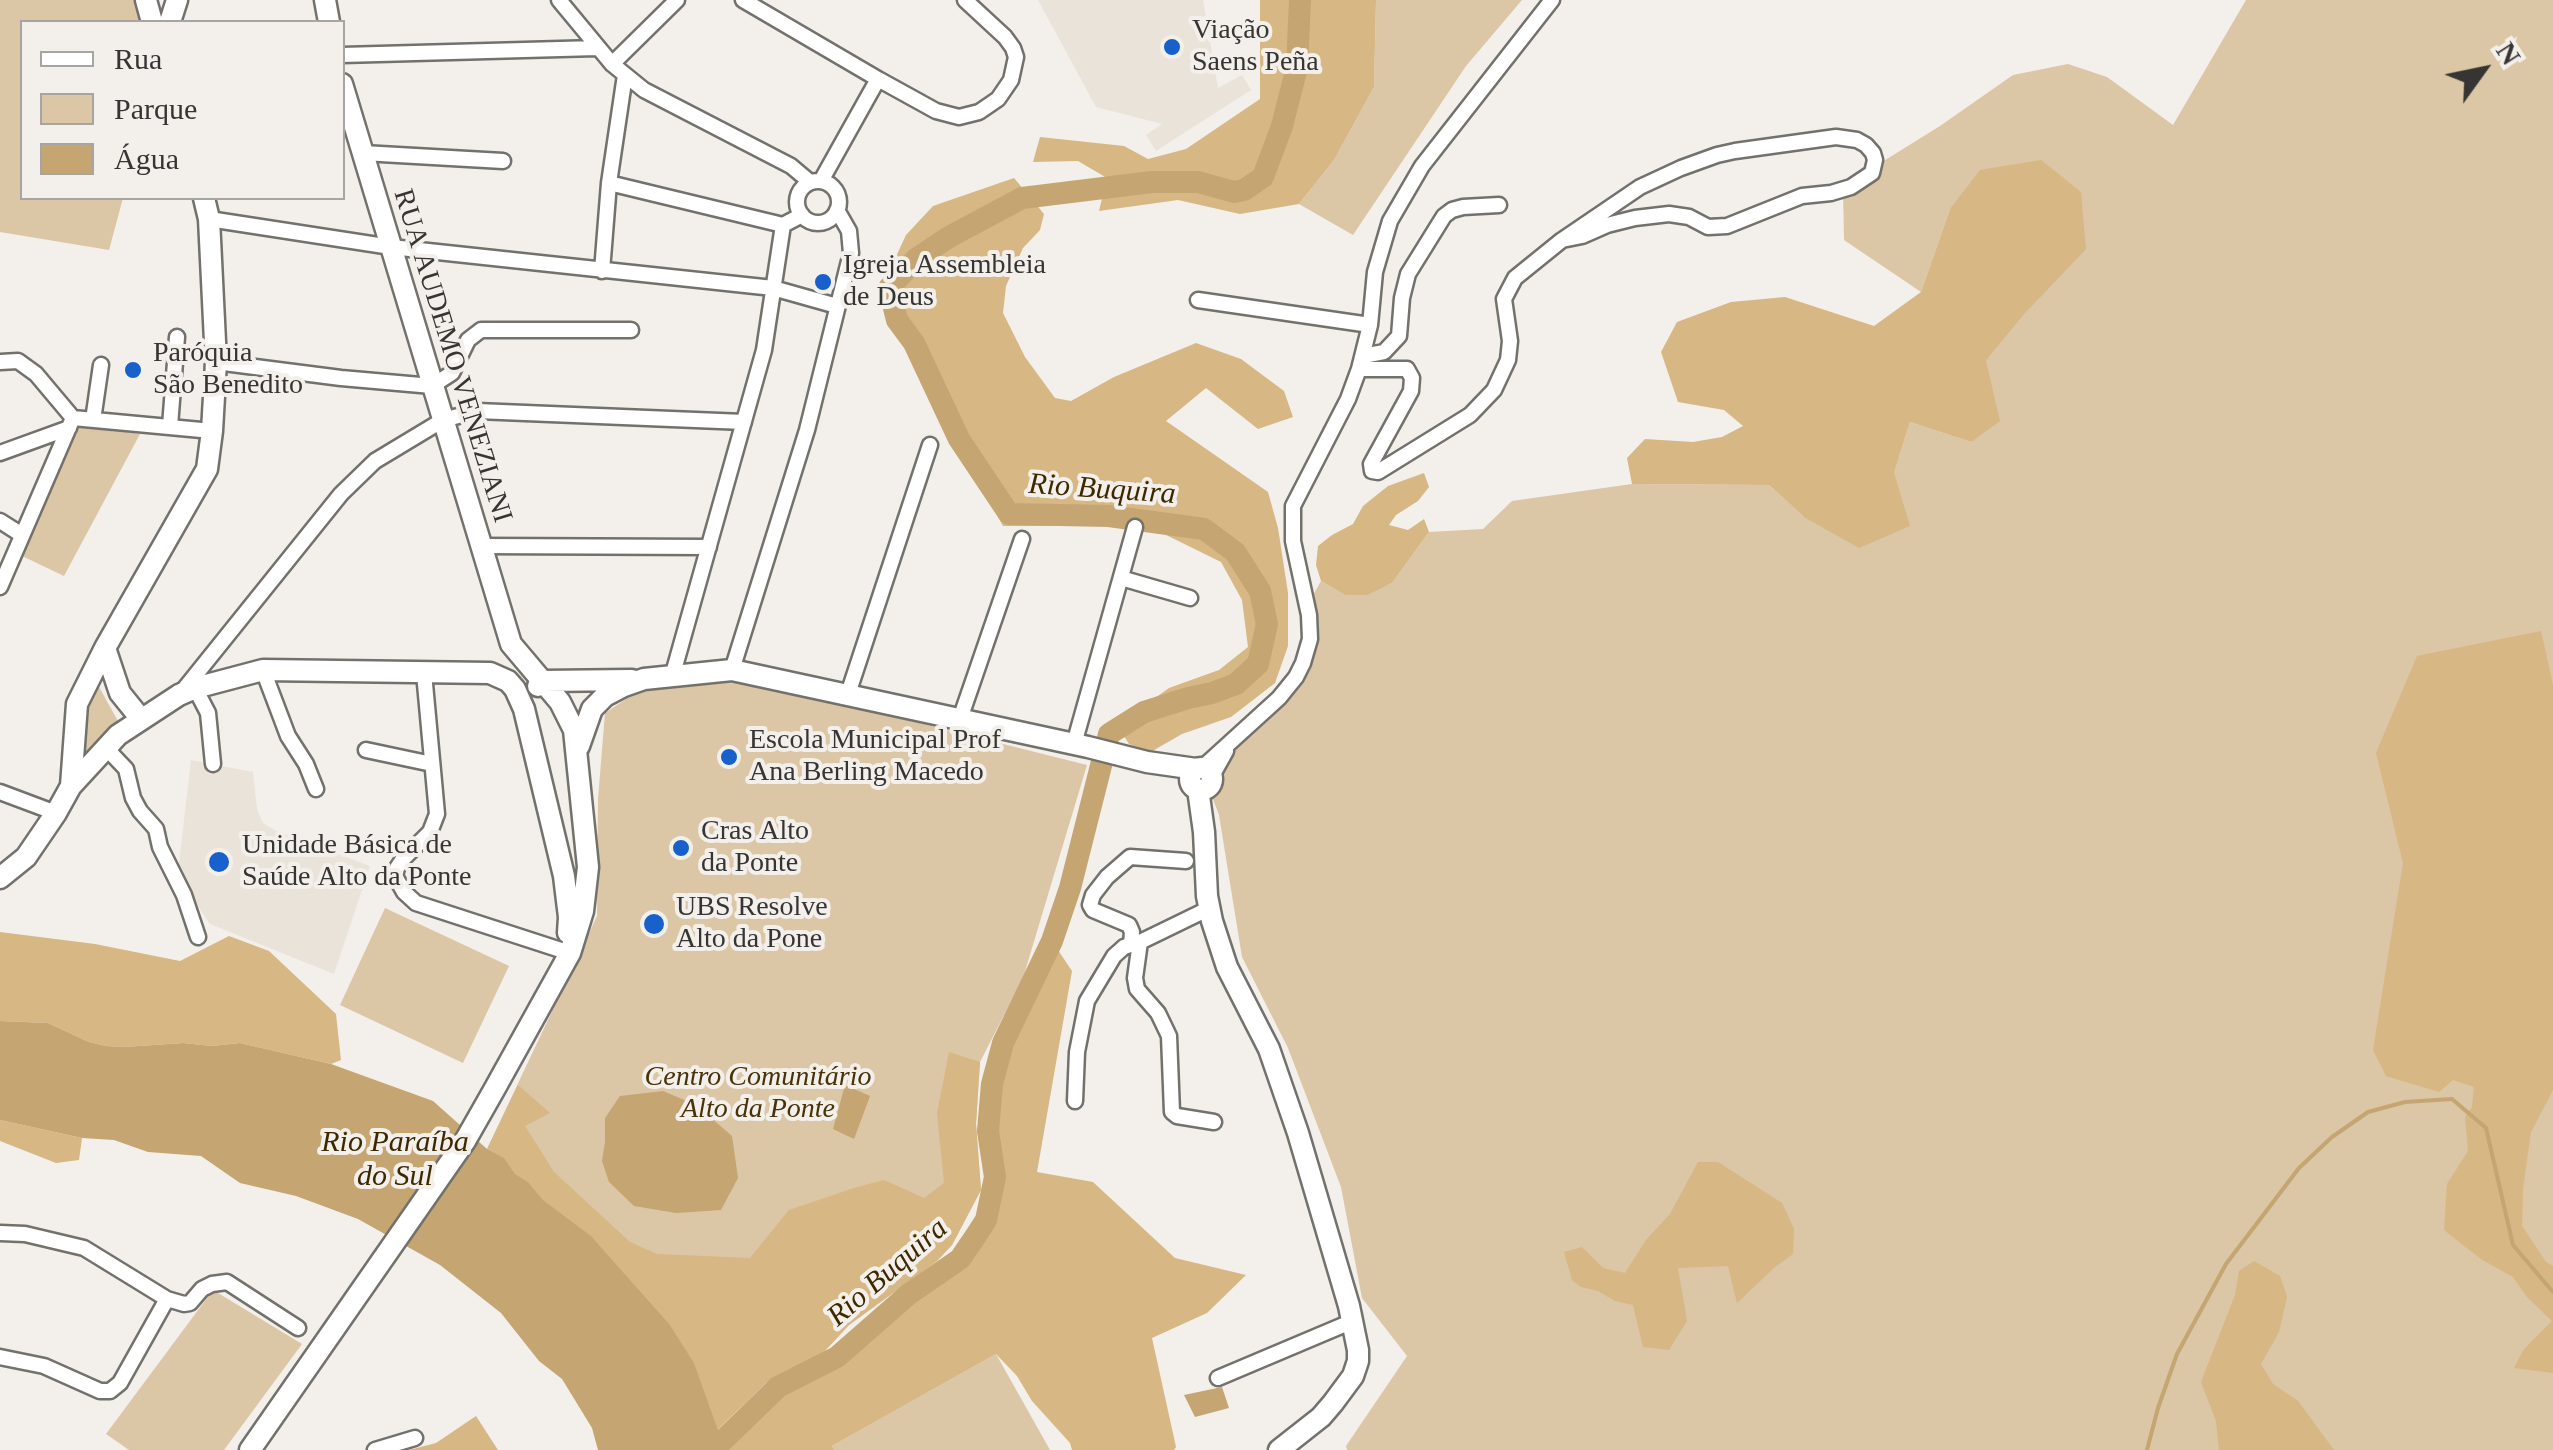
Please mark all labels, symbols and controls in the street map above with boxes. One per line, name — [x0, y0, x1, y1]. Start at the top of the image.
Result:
place label: Viação Saens Peña — [1192, 14, 1319, 80]
legend — [20, 20, 345, 200]
north arrow — [2433, 20, 2533, 120]
marker: Viação Saens Peña — [1161, 36, 1183, 58]
text: N — [2490, 36, 2527, 70]
text: Rua — [114, 42, 162, 75]
text: Parque — [114, 92, 197, 125]
text: Água — [114, 142, 179, 175]
street label: RUA AUDEMO VENEZIANI — [385, 185, 519, 527]
place label: Igreja Assembleia de Deus — [843, 249, 1046, 315]
marker: Igreja Assembleia de Deus — [812, 271, 834, 293]
place label: Paróquia São Benedito — [153, 337, 303, 403]
marker: Paróquia São Benedito — [122, 359, 144, 381]
water label: Rio Buquira — [1027, 467, 1177, 513]
place label: Escola Municipal Prof Ana Berling Macedo — [749, 724, 1001, 790]
marker: Escola Municipal Prof Ana Berling Macedo — [718, 746, 740, 768]
place label: Cras Alto da Ponte — [701, 815, 809, 881]
place label: Unidade Básica de Saúde Alto da Ponte — [242, 829, 471, 895]
marker: Cras Alto da Ponte — [670, 837, 692, 859]
marker: Unidade Básica de Saúde Alto da Ponte — [206, 849, 232, 875]
place label: UBS Resolve Alto da Pone — [676, 891, 828, 957]
marker: UBS Resolve Alto da Pone — [641, 911, 667, 937]
park label: Centro Comunitário Alto da Ponte — [645, 1061, 871, 1127]
water label: Rio Paraíba do Sul — [321, 1125, 469, 1196]
water label: Rio Buquira — [821, 1211, 955, 1335]

